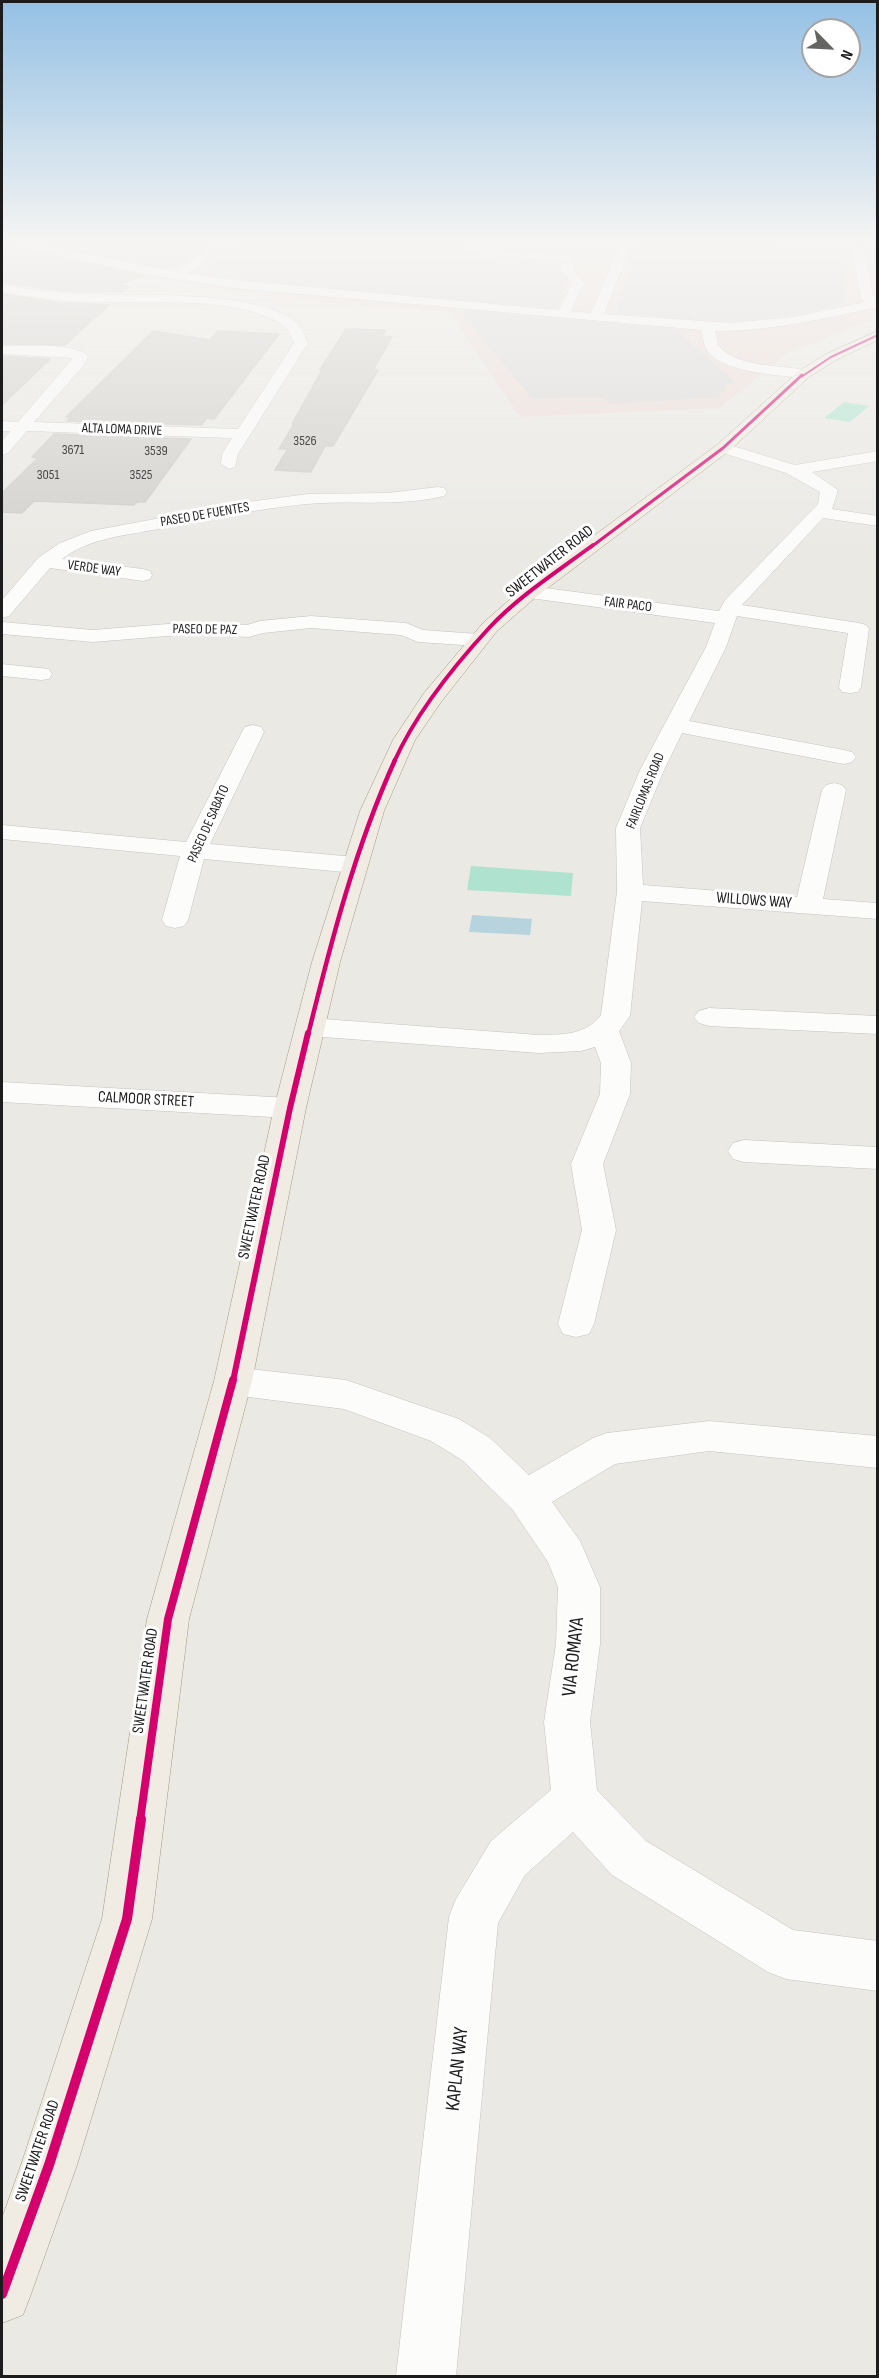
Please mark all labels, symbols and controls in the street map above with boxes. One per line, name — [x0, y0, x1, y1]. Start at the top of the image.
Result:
north arrow — [801, 18, 861, 78]
text: N — [836, 47, 856, 62]
street label: ALTA LOMA DRIVE — [82, 420, 162, 440]
house number: 3526 — [293, 433, 317, 449]
house number: 3671 — [62, 442, 84, 458]
house number: 3539 — [144, 443, 168, 459]
house number: 3051 — [37, 467, 59, 483]
house number: 3525 — [130, 467, 152, 483]
street label: PASEO DE FUENTES — [159, 499, 251, 531]
street label: SWEETWATER ROAD — [502, 522, 598, 602]
street label: VERDE WAY — [66, 557, 122, 581]
street label: FAIR PACO — [603, 594, 653, 616]
street label: PASEO DE PAZ — [172, 621, 238, 639]
street label: FAIRLOMAS ROAD — [623, 750, 669, 832]
street label: PASEO DE SABATO — [184, 783, 234, 865]
street label: WILLOWS WAY — [716, 889, 792, 913]
street label: CALMOOR STREET — [98, 1088, 194, 1112]
street label: SWEETWATER ROAD — [235, 1153, 275, 1261]
street label: VIA ROMAYA — [558, 1616, 590, 1698]
street label: SWEETWATER ROAD — [129, 1627, 163, 1735]
street label: KAPLAN WAY — [442, 2026, 474, 2112]
street label: SWEETWATER ROAD — [12, 2098, 64, 2204]

